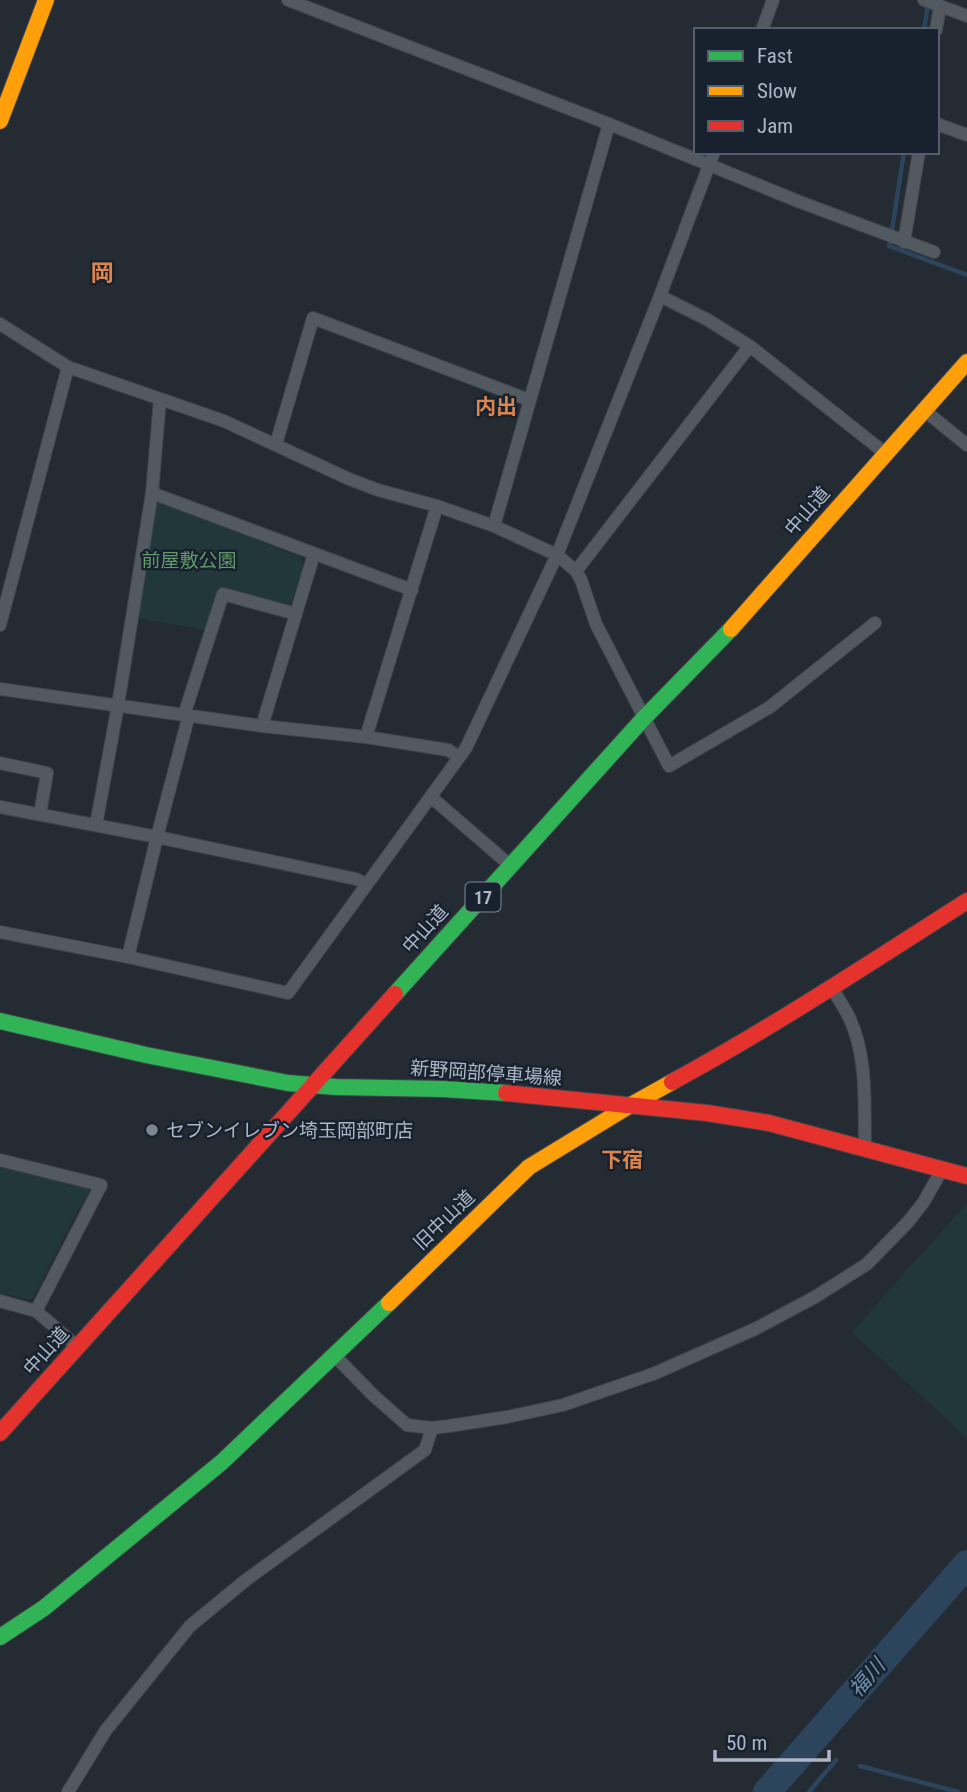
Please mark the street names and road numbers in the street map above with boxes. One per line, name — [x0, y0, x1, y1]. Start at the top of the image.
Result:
street label: 中山道 — [780, 482, 834, 540]
road number: 17 — [466, 882, 500, 912]
street label: 中山道 — [397, 900, 453, 958]
street label: 新野岡部停車場線 — [409, 1056, 563, 1090]
street label: 旧中山道 — [409, 1185, 479, 1255]
street label: 中山道 — [18, 1322, 74, 1380]

